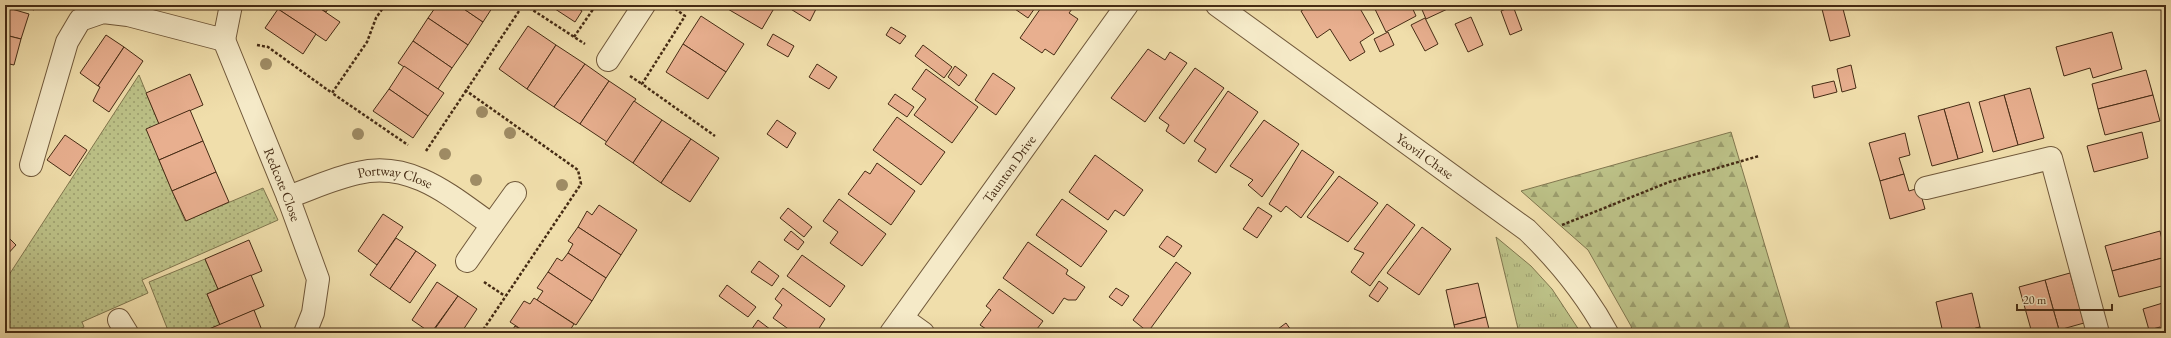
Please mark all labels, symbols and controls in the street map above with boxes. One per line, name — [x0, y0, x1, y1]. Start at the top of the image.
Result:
street label: Yeovil Chase — [1392, 129, 1458, 183]
street label: Taunton Drive — [978, 131, 1040, 207]
street label: Redcote Close — [260, 145, 305, 224]
street label: Portway Close — [356, 161, 436, 193]
scale bar — [2017, 286, 2112, 312]
text: 20 m — [2023, 292, 2047, 308]

